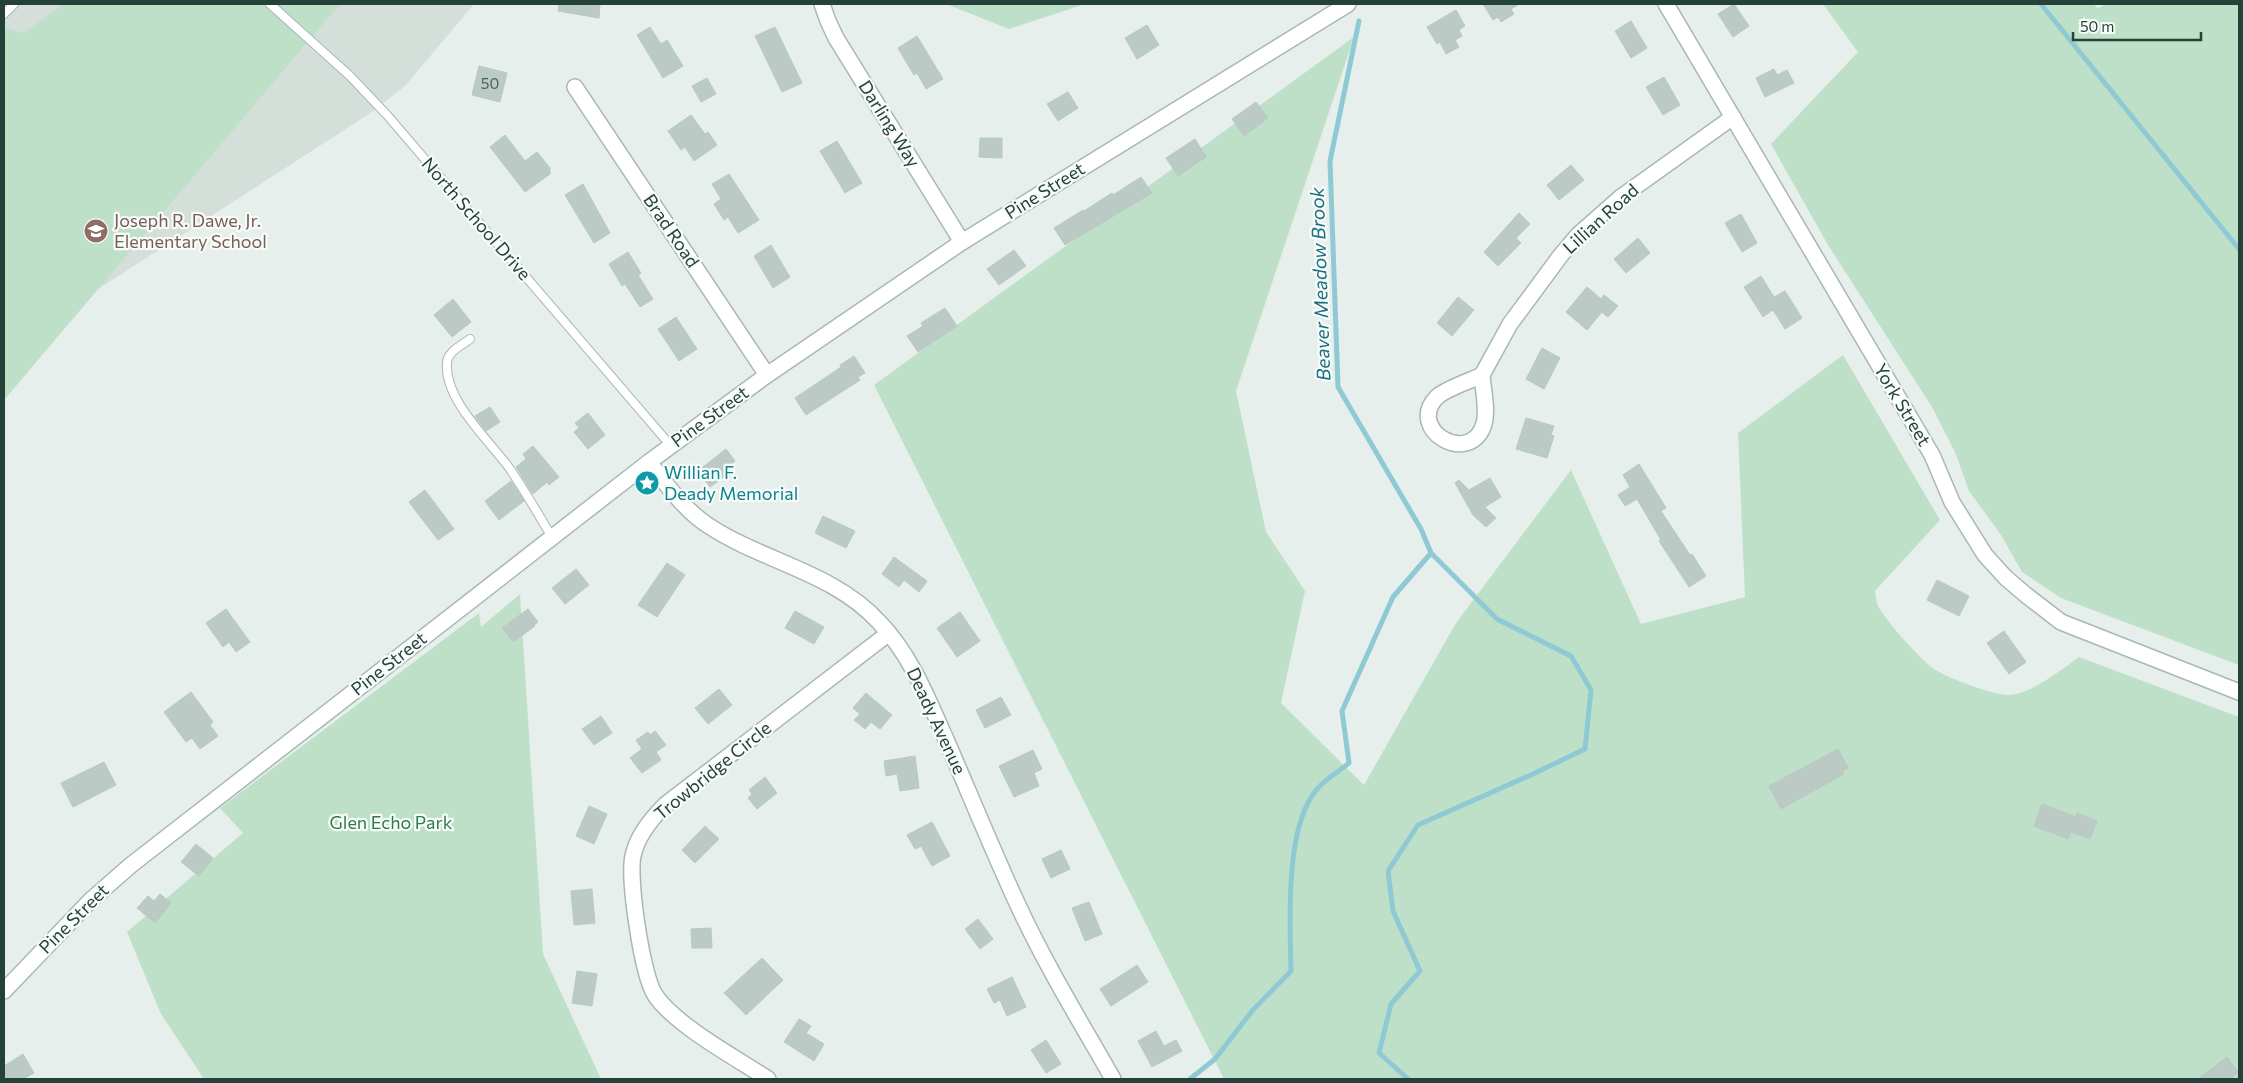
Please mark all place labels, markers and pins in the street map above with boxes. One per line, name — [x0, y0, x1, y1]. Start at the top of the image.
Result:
place label: Joseph R. Dawe, Jr. Elementary School — [114, 209, 267, 252]
school or university icon: Joseph R. Dawe, Jr. Elementary School — [83, 218, 109, 244]
place label: Willian F. Deady Memorial — [664, 461, 798, 504]
place icon: Willian F. Deady Memorial — [634, 470, 660, 496]

